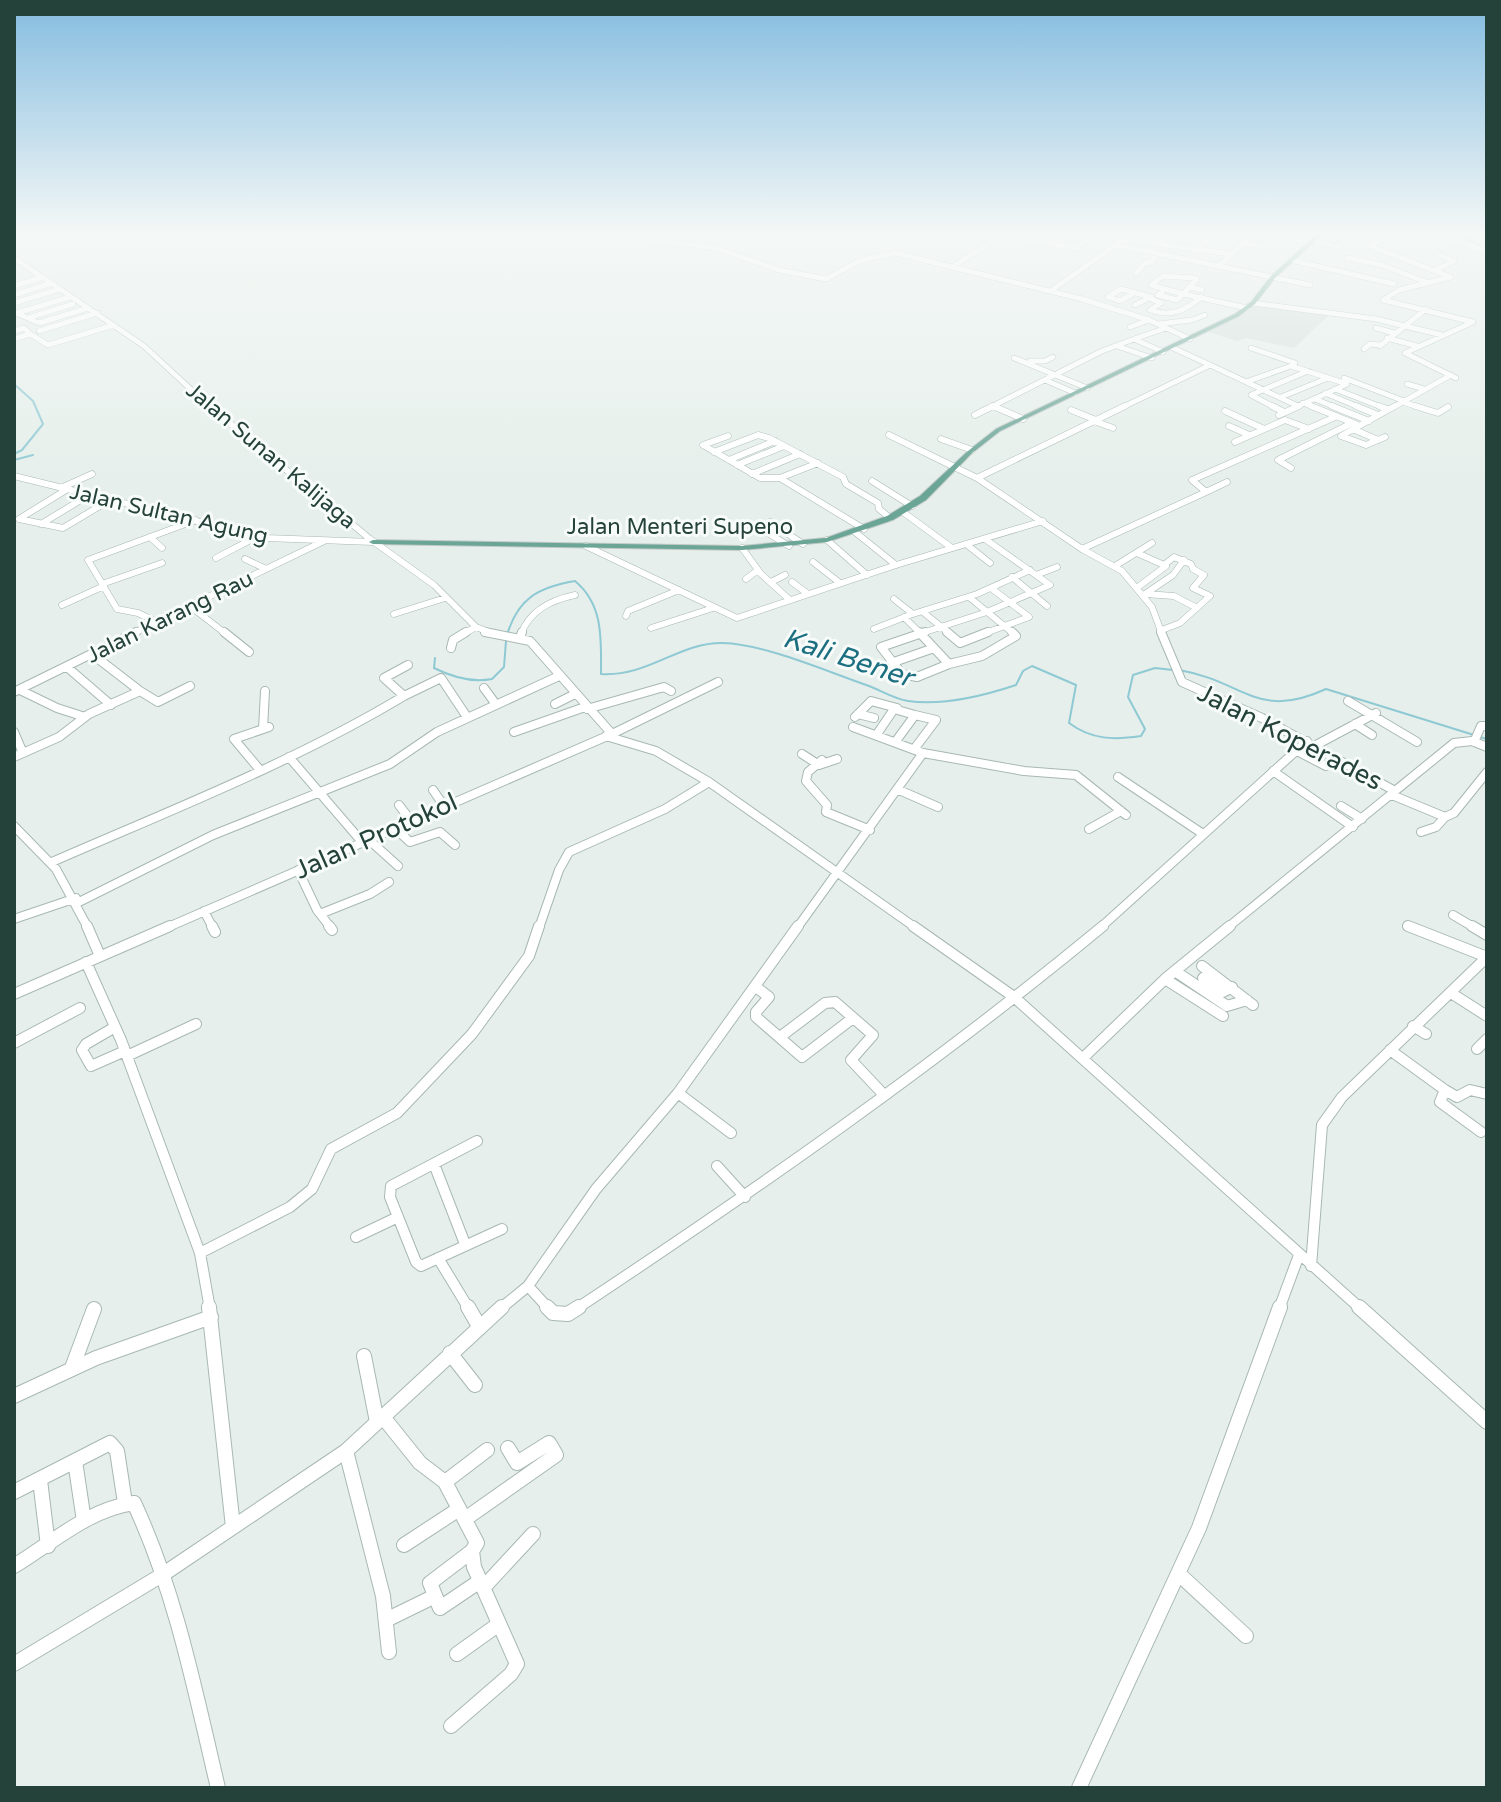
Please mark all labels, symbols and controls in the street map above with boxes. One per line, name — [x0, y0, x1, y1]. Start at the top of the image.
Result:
street label: Jalan Sunan Kalijaga — [181, 377, 361, 535]
street label: Jalan Sultan Agung — [67, 479, 271, 549]
street label: Jalan Menteri Supeno — [567, 514, 793, 540]
street label: Jalan Karang Rau — [83, 565, 257, 669]
water label: Kali Bener — [779, 621, 920, 696]
street label: Jalan Koperades — [1193, 677, 1387, 797]
street label: Jalan Protokol — [290, 786, 462, 886]

